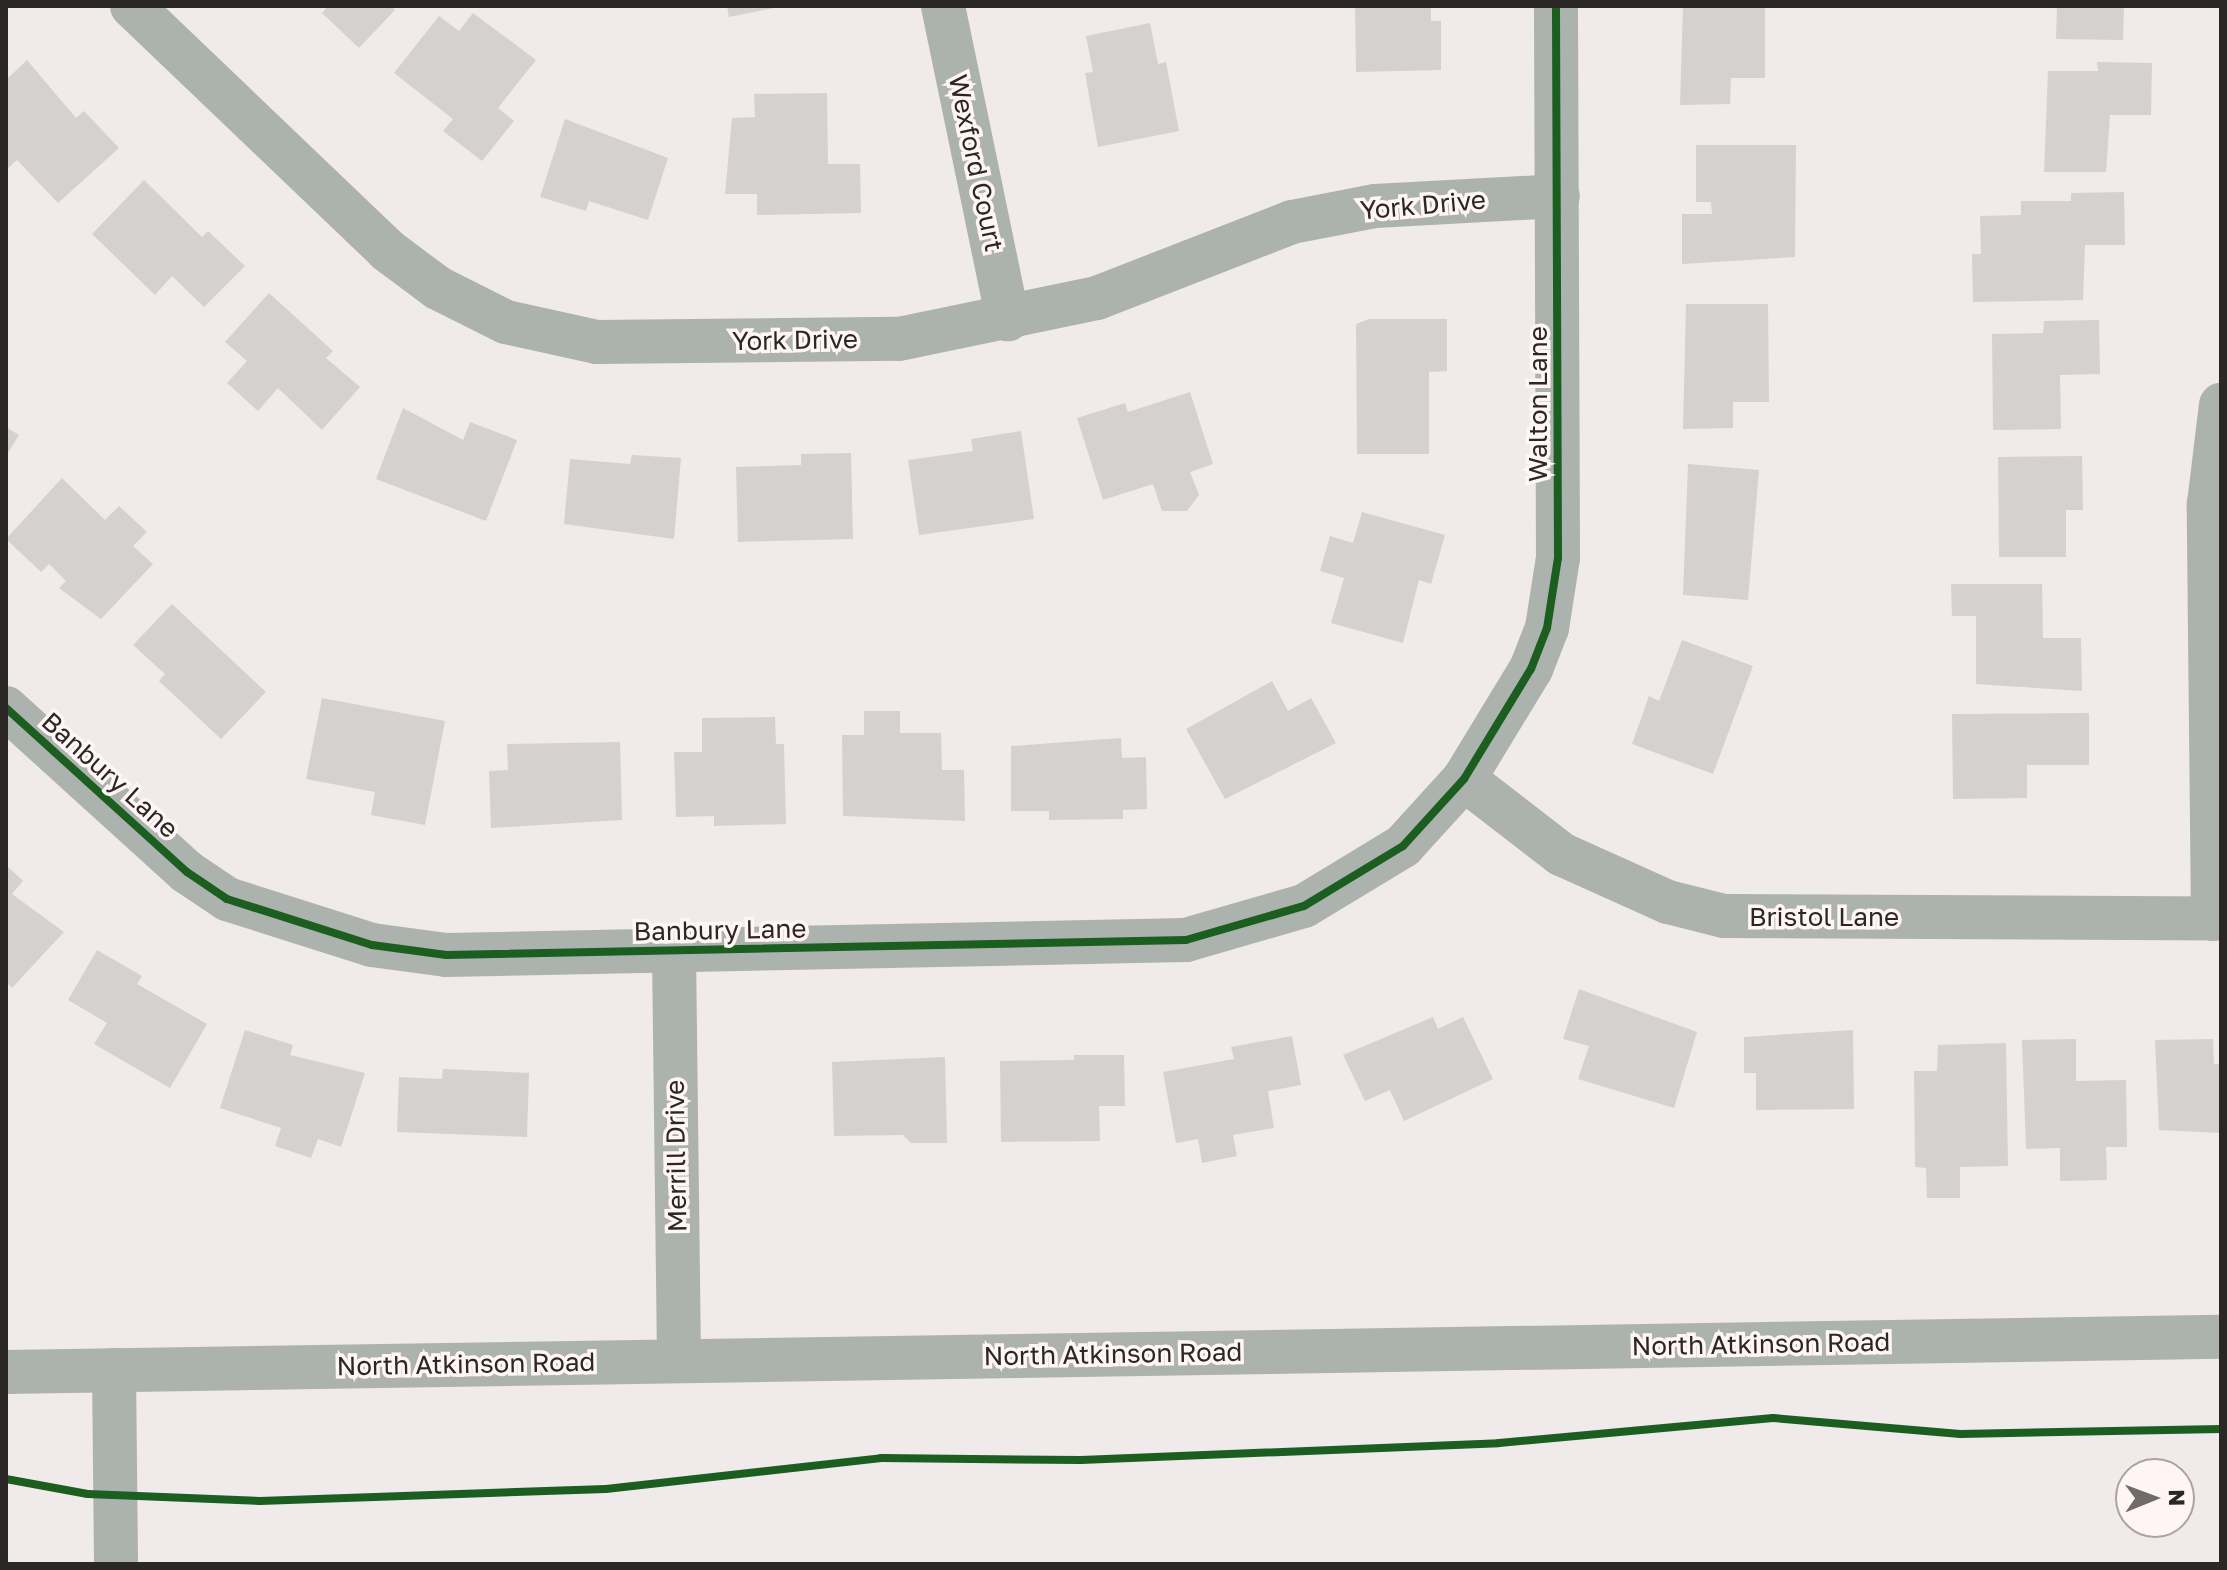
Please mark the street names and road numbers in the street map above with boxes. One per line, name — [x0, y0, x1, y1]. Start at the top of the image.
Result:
street label: Wexford Court — [942, 72, 1010, 254]
street label: York Drive — [1359, 184, 1487, 226]
street label: York Drive — [732, 323, 858, 357]
street label: Walton Lane — [1522, 326, 1554, 482]
street label: Banbury Lane — [35, 706, 185, 844]
street label: Bristol Lane — [1749, 901, 1899, 933]
street label: Banbury Lane — [633, 913, 807, 947]
street label: Merrill Drive — [659, 1080, 693, 1232]
street label: North Atkinson Road — [1631, 1326, 1891, 1362]
street label: North Atkinson Road — [983, 1336, 1243, 1372]
street label: North Atkinson Road — [336, 1346, 596, 1382]

